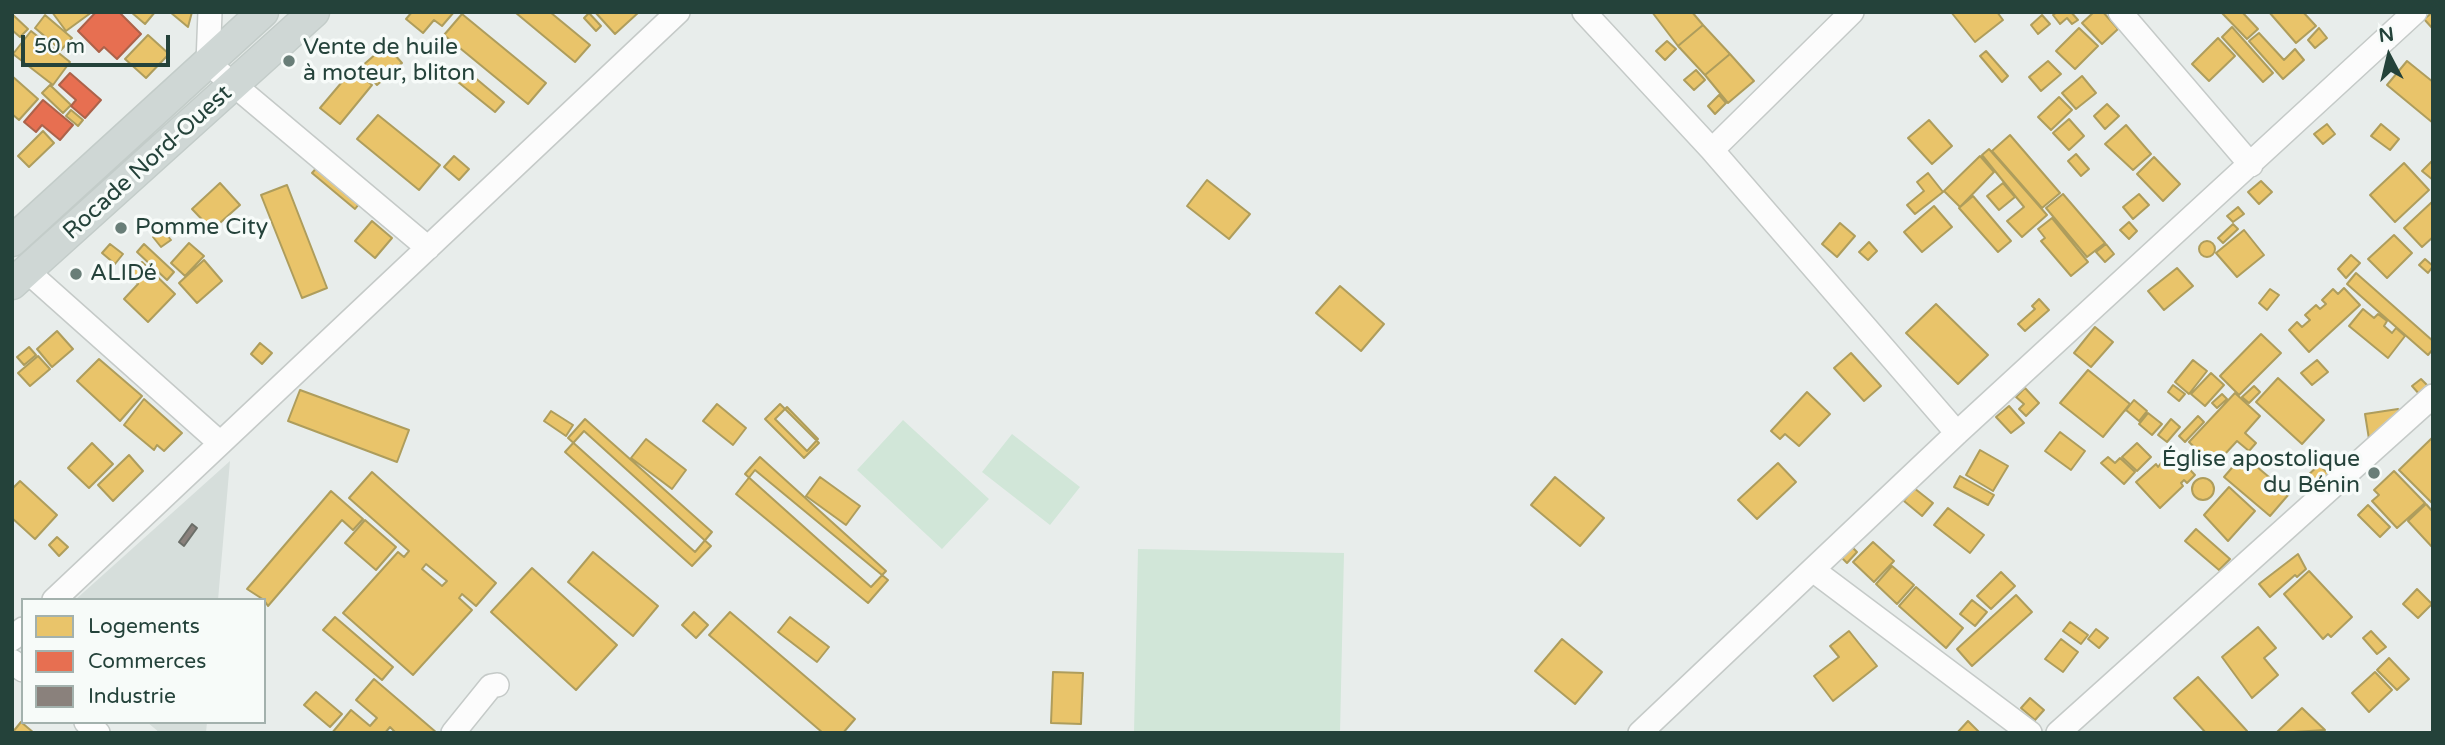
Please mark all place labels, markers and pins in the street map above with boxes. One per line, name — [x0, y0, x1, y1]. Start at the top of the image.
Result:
place label: Vente de huile à moteur, bliton — [303, 34, 475, 88]
marker: Vente de huile à moteur, bliton — [281, 53, 297, 69]
place label: Pomme City — [135, 214, 268, 242]
marker: Pomme City — [113, 220, 129, 236]
place label: ALIDé — [90, 260, 157, 288]
marker: ALIDé — [68, 266, 84, 282]
place label: Église apostolique du Bénin — [2162, 446, 2360, 500]
marker: Église apostolique du Bénin — [2366, 465, 2382, 481]

